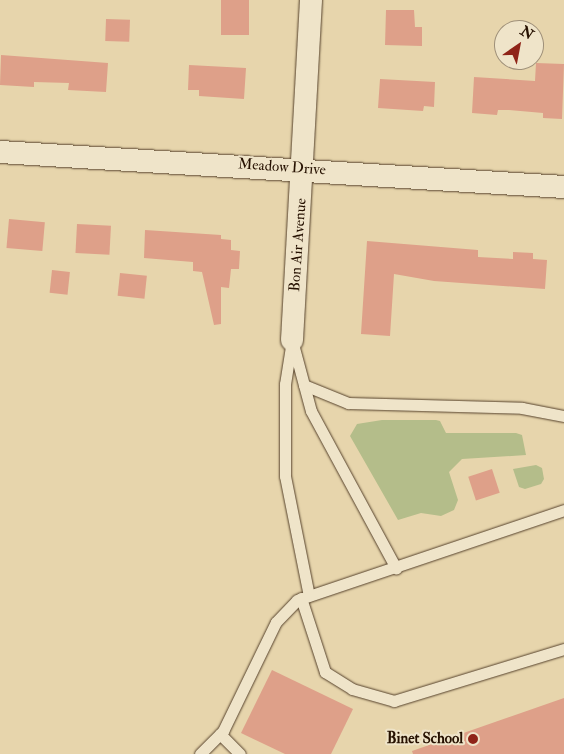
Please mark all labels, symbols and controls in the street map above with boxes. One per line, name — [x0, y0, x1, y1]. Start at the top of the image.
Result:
north arrow — [494, 20, 544, 70]
text: N — [517, 22, 537, 43]
street label: Meadow Drive — [237, 155, 327, 179]
street label: Bon Air Avenue — [286, 198, 310, 292]
place label: Binet School — [387, 730, 463, 748]
marker: Binet School — [467, 733, 479, 745]

